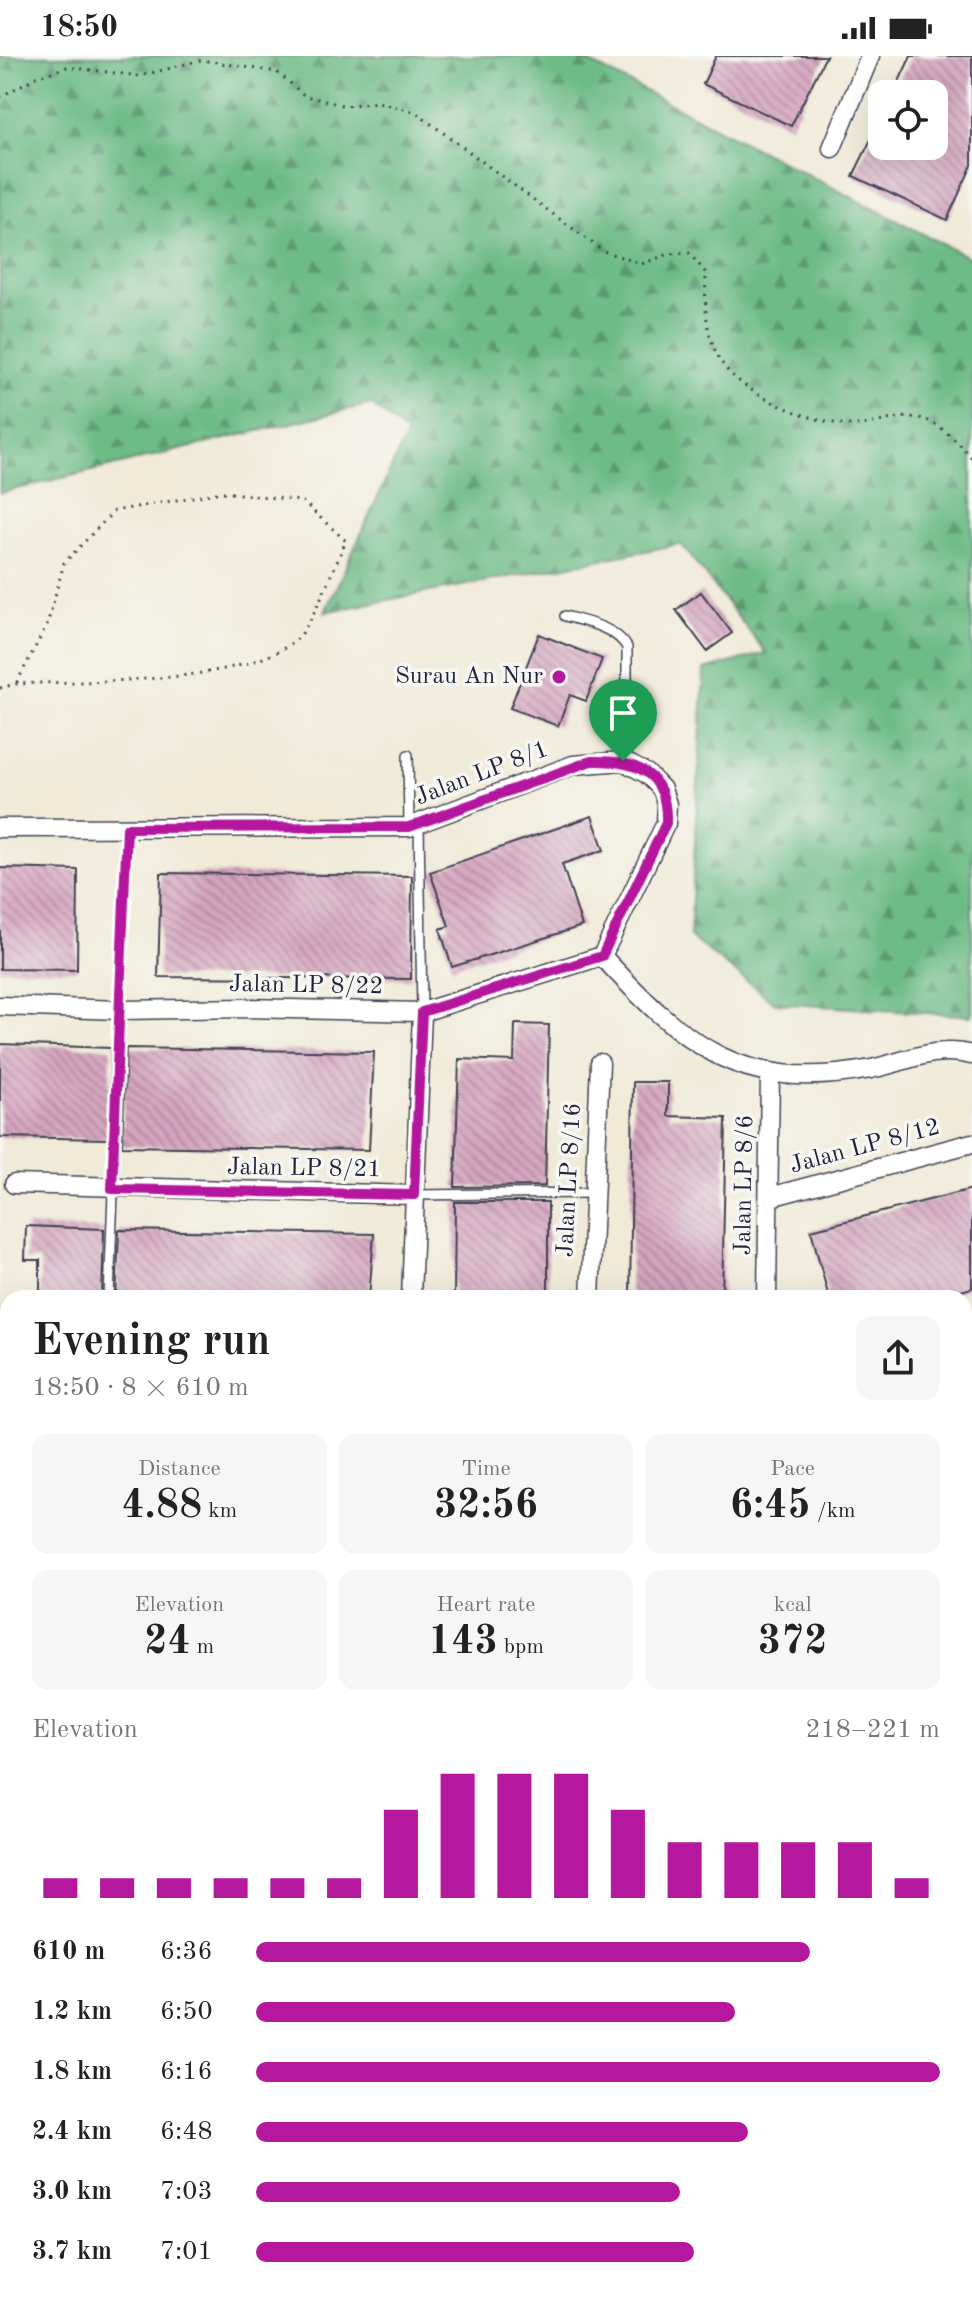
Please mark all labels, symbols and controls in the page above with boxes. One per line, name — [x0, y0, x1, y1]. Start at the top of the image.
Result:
text: 18:50 — [40, 13, 118, 43]
map controls — [868, 80, 948, 160]
button: locate — [868, 80, 948, 160]
place label: Surau An Nur — [395, 665, 543, 689]
marker: Surau An Nur — [550, 668, 568, 686]
pin — [589, 679, 657, 761]
icon: arrive — [601, 691, 645, 735]
street label: Jalan LP 8/1 — [412, 738, 552, 810]
street label: Jalan LP 8/22 — [229, 973, 383, 999]
street label: Jalan LP 8/16 — [554, 1102, 586, 1258]
street label: Jalan LP 8/6 — [732, 1115, 758, 1255]
street label: Jalan LP 8/12 — [787, 1115, 943, 1179]
street label: Jalan LP 8/21 — [227, 1156, 381, 1182]
button: share — [856, 1316, 940, 1400]
text: Evening run — [32, 1320, 270, 1364]
text: 18:50 · 8 × 610 m — [32, 1375, 249, 1401]
text: Distance — [138, 1458, 221, 1480]
text: Time — [461, 1458, 511, 1480]
text: Pace — [770, 1458, 815, 1480]
text: 4.88 — [121, 1487, 202, 1527]
text: 32:56 — [434, 1487, 538, 1527]
text: 6:45 — [730, 1487, 811, 1527]
text: km — [202, 1500, 237, 1522]
text: /km — [811, 1500, 856, 1522]
text: Elevation — [135, 1594, 224, 1616]
text: Heart rate — [437, 1594, 535, 1616]
text: kcal — [774, 1594, 812, 1616]
text: 24 — [144, 1623, 191, 1663]
text: 143 — [428, 1623, 498, 1663]
text: 372 — [758, 1623, 827, 1663]
text: m — [191, 1636, 214, 1658]
text: bpm — [498, 1636, 544, 1658]
text: Elevation — [32, 1717, 138, 1743]
text: 218–221 m — [805, 1717, 940, 1743]
text: 610 m — [32, 1939, 105, 1965]
text: 6:36 — [160, 1939, 213, 1965]
text: 1.2 km — [32, 1999, 112, 2025]
text: 6:50 — [160, 1999, 213, 2025]
text: 1.8 km — [32, 2059, 112, 2085]
text: 6:16 — [160, 2059, 213, 2085]
text: 2.4 km — [32, 2119, 112, 2145]
text: 6:48 — [160, 2119, 213, 2145]
text: 3.0 km — [32, 2179, 112, 2205]
text: 7:03 — [160, 2179, 213, 2205]
text: 3.7 km — [32, 2239, 112, 2265]
text: 7:01 — [160, 2239, 213, 2265]

